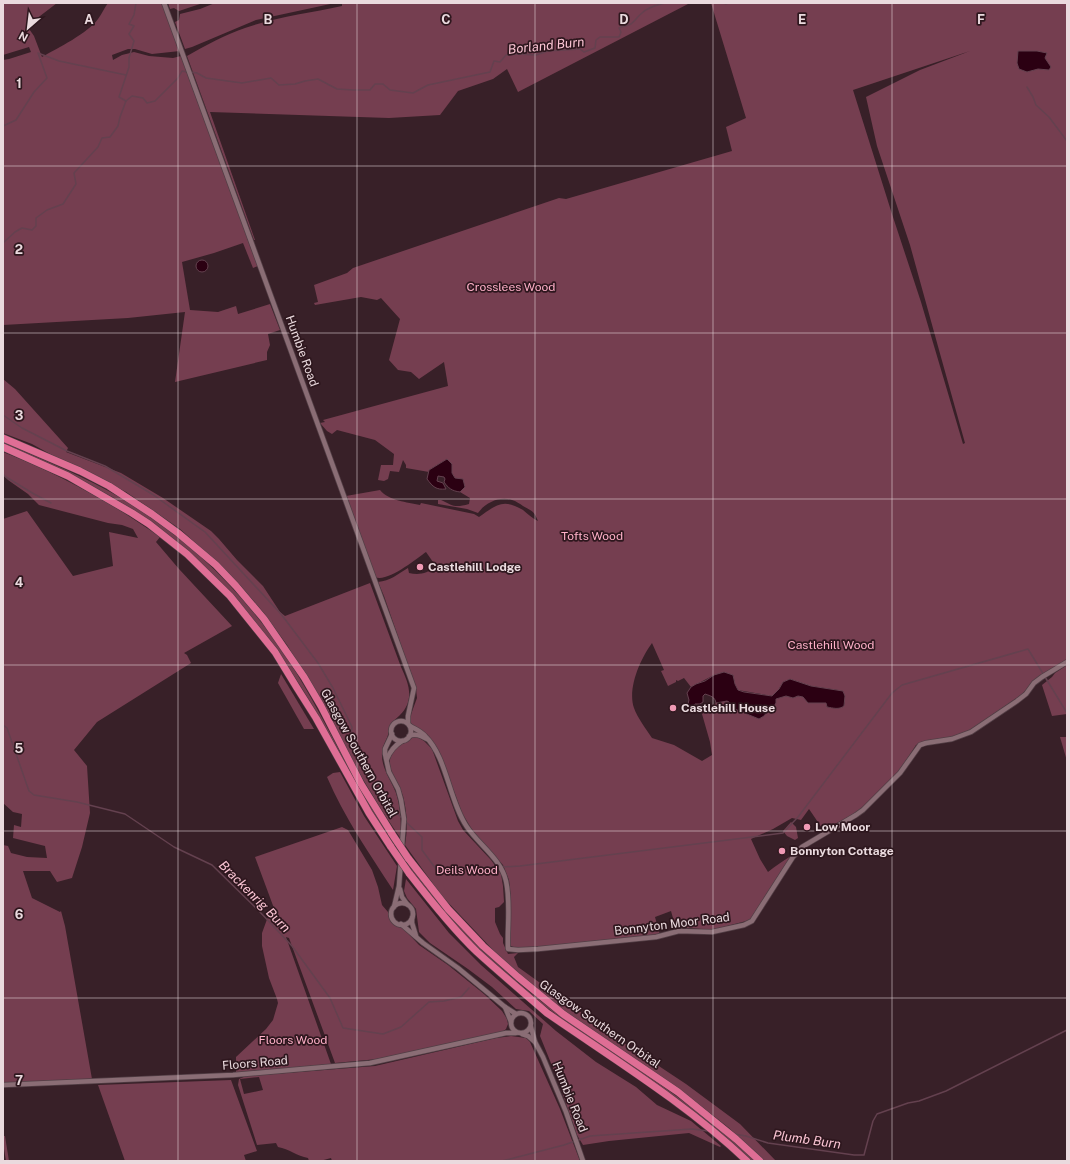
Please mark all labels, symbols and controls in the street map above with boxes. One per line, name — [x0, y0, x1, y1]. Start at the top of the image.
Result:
north arrow — [8, 8, 48, 48]
text: A — [84, 12, 94, 27]
text: B — [264, 12, 273, 27]
text: C — [441, 12, 451, 27]
text: D — [619, 12, 629, 27]
text: E — [798, 12, 806, 27]
text: F — [977, 12, 985, 27]
text: N — [17, 30, 30, 44]
water label: Borland Burn — [507, 34, 585, 57]
text: 1 — [16, 76, 22, 91]
text: 2 — [15, 242, 23, 257]
park label: Crosslees Wood — [467, 280, 555, 294]
street label: Humbie Road — [283, 313, 321, 389]
text: 3 — [15, 408, 24, 423]
park label: Tofts Wood — [561, 529, 623, 543]
place label: Castlehill Lodge — [428, 560, 521, 574]
marker: Castlehill Lodge — [415, 562, 425, 572]
text: 4 — [15, 575, 24, 590]
park label: Castlehill Wood — [788, 638, 874, 652]
street label: Glasgow Southern Orbital — [318, 686, 400, 820]
place label: Castlehill House — [681, 701, 775, 715]
marker: Castlehill House — [668, 703, 678, 713]
text: 5 — [15, 741, 24, 756]
place label: Low Moor — [815, 820, 870, 834]
marker: Low Moor — [802, 822, 812, 832]
place label: Bonnyton Cottage — [790, 844, 894, 858]
marker: Bonnyton Cottage — [777, 846, 787, 856]
water label: Brackenrig Burn — [216, 858, 293, 935]
park label: Deils Wood — [436, 863, 498, 877]
text: 6 — [15, 907, 24, 922]
street label: Bonnyton Moor Road — [613, 910, 731, 938]
street label: Glasgow Southern Orbital — [537, 977, 663, 1071]
park label: Floors Wood — [259, 1033, 328, 1047]
street label: Floors Road — [221, 1053, 289, 1073]
street label: Humbie Road — [549, 1060, 591, 1134]
text: 7 — [15, 1073, 23, 1088]
water label: Plumb Burn — [772, 1127, 842, 1152]

